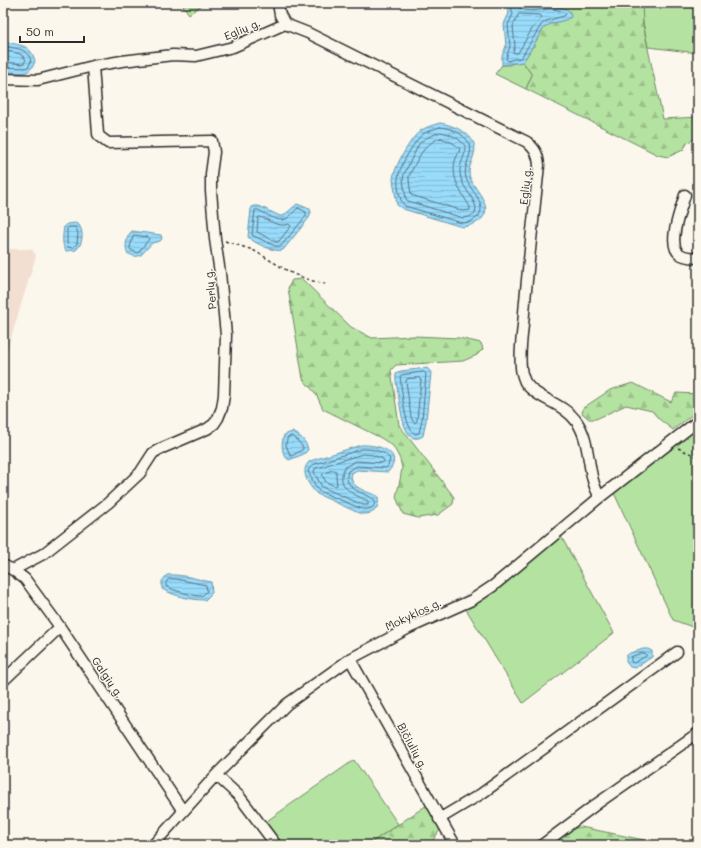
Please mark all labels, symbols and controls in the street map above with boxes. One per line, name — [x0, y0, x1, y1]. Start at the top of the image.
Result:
street label: Eglių g. — [222, 15, 262, 43]
scale bar — [20, 18, 84, 44]
text: 50 m — [26, 23, 54, 39]
street label: Eglių g. — [516, 166, 534, 206]
street label: Perlų g. — [200, 268, 220, 310]
street label: Mokyklos g. — [382, 594, 444, 634]
street label: Galgių g. — [89, 653, 127, 701]
street label: Bičiulių g. — [394, 720, 432, 772]

